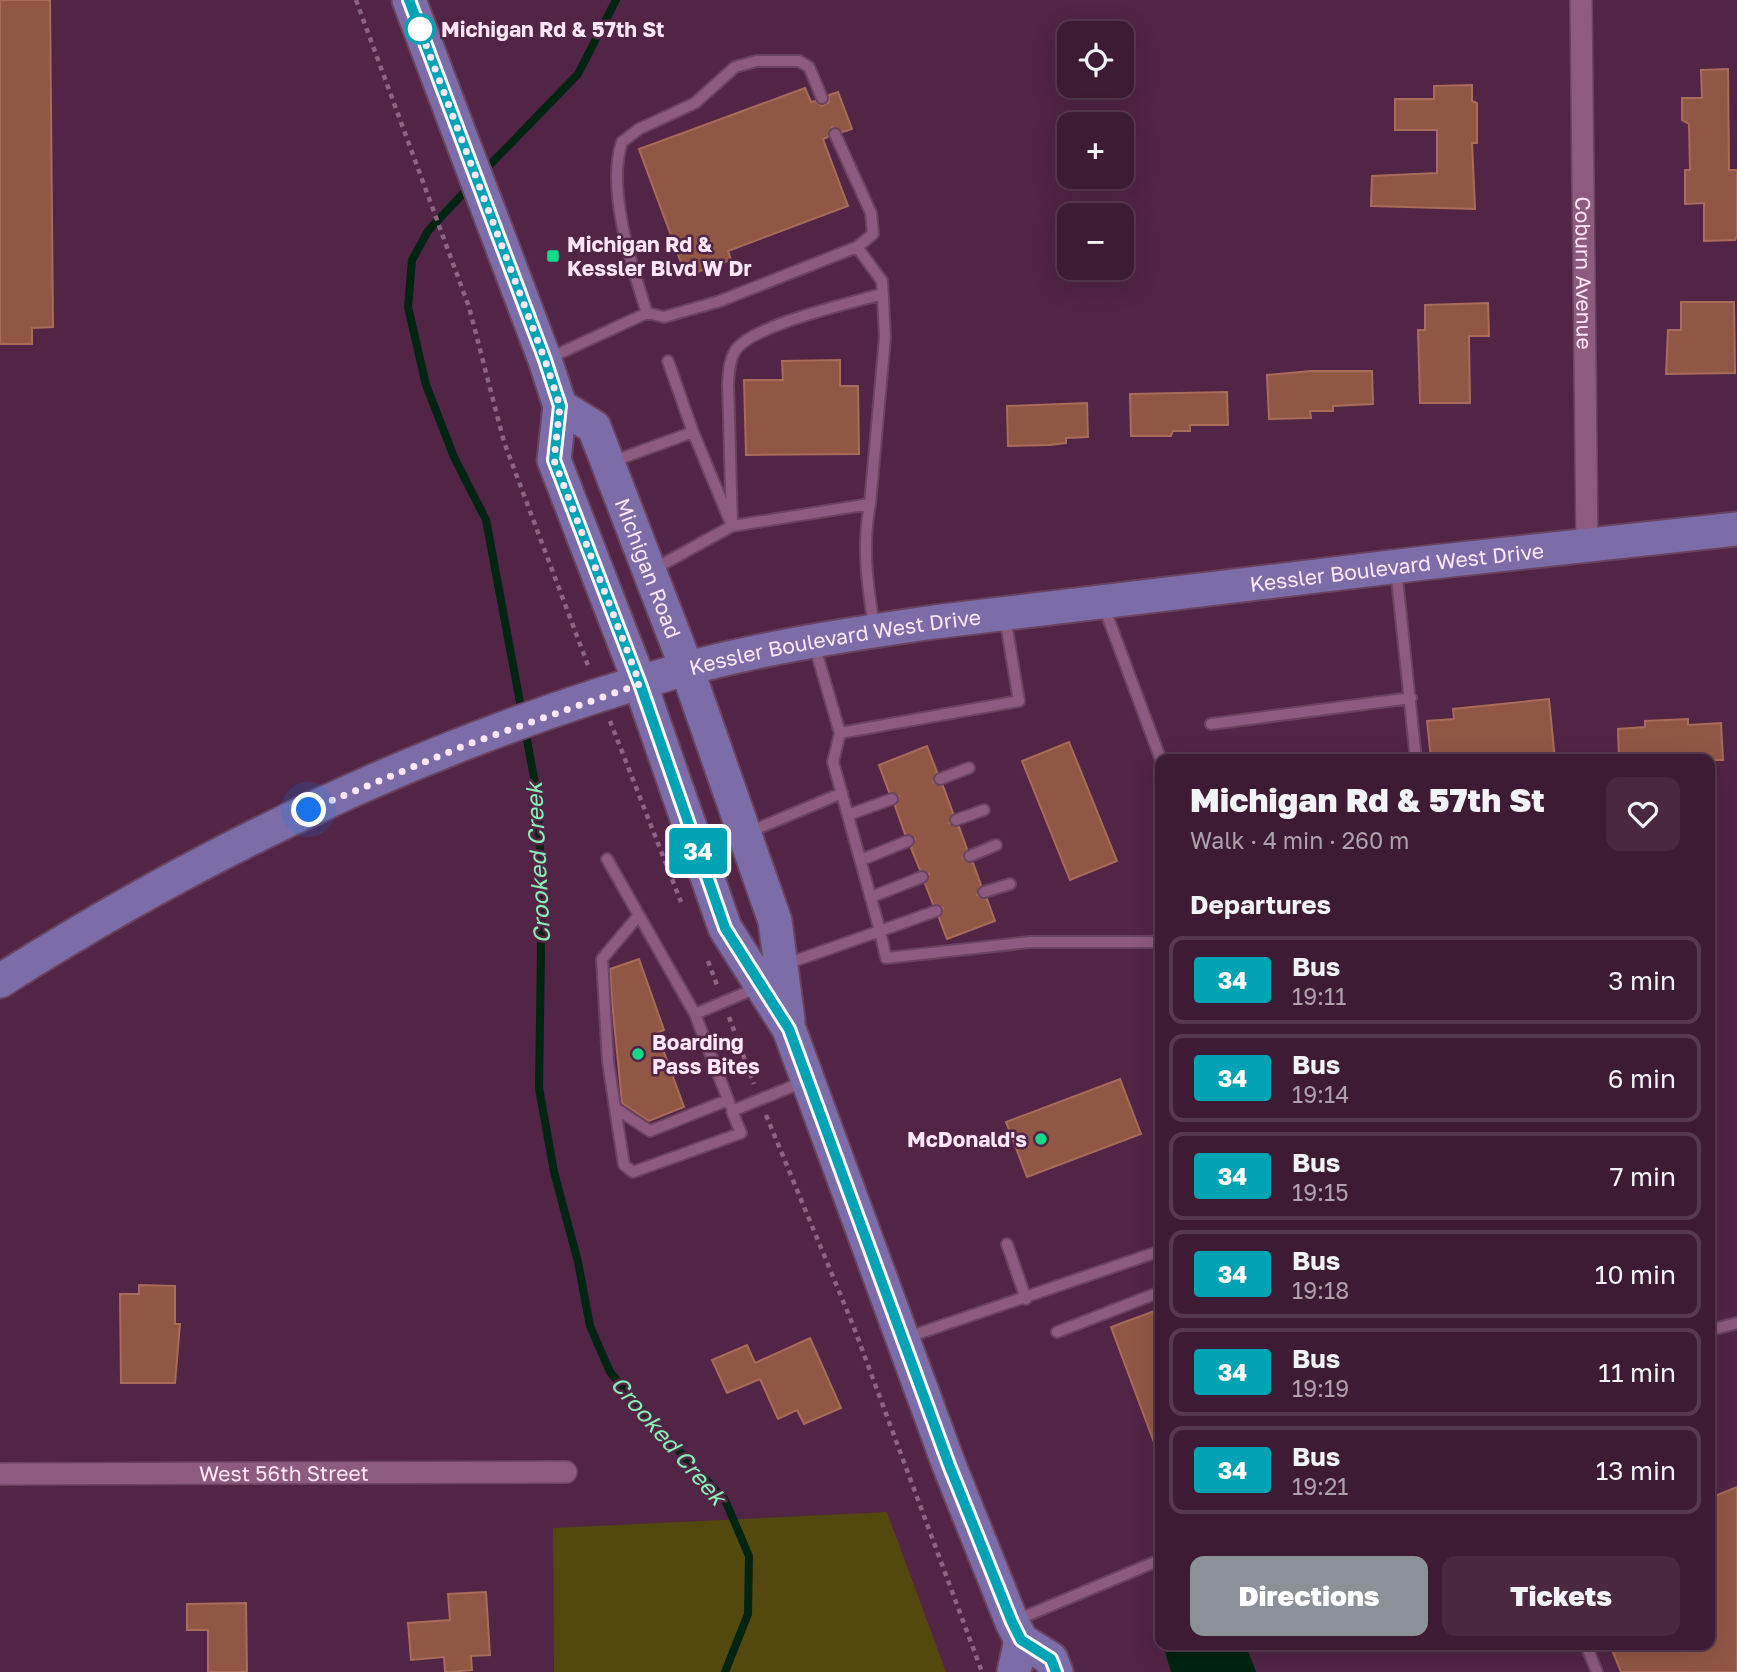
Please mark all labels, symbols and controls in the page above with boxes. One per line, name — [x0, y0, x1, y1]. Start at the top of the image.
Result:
marker: Michigan Rd & 57th St — [405, 14, 435, 44]
place label: Michigan Rd & 57th St — [441, 16, 665, 42]
map controls — [1057, 21, 1134, 280]
button: locate — [1057, 21, 1134, 98]
button: + — [1057, 112, 1134, 189]
street label: Coburn Avenue — [1570, 196, 1598, 350]
button: − — [1057, 203, 1134, 280]
place label: Michigan Rd & Kessler Blvd W Dr — [567, 231, 752, 281]
marker: Michigan Rd & Kessler Blvd W Dr — [545, 248, 561, 264]
street label: Michigan Road — [609, 494, 687, 642]
street label: Kessler Boulevard West Drive — [1248, 537, 1545, 597]
street label: Kessler Boulevard West Drive — [686, 603, 982, 680]
button: heart — [1606, 777, 1680, 851]
water label: Crooked Creek — [519, 779, 555, 945]
text: Michigan Rd & 57th St — [1190, 780, 1545, 819]
your location — [291, 792, 326, 827]
text: Walk · 4 min · 260 m — [1190, 826, 1409, 854]
line badge: 34 — [666, 828, 730, 874]
text: 34 — [683, 836, 713, 865]
text: Departures — [1190, 889, 1331, 920]
text: Bus — [1292, 951, 1340, 982]
text: 34 — [1218, 965, 1247, 994]
text: 3 min — [1608, 965, 1676, 996]
text: 19:11 — [1292, 982, 1346, 1010]
place label: Boarding Pass Bites — [652, 1029, 760, 1079]
marker: Boarding Pass Bites — [630, 1046, 646, 1062]
text: Bus — [1292, 1049, 1340, 1080]
text: 34 — [1218, 1063, 1247, 1092]
text: 6 min — [1608, 1063, 1676, 1094]
text: 19:14 — [1292, 1080, 1349, 1108]
place label: McDonald's — [907, 1126, 1027, 1152]
marker: McDonald's — [1033, 1131, 1049, 1147]
text: Bus — [1292, 1147, 1340, 1178]
text: 34 — [1218, 1161, 1247, 1190]
text: 7 min — [1610, 1161, 1676, 1192]
text: 19:15 — [1292, 1178, 1348, 1206]
text: Bus — [1292, 1245, 1340, 1276]
text: 34 — [1218, 1259, 1247, 1288]
text: 10 min — [1595, 1259, 1676, 1290]
text: 19:18 — [1292, 1276, 1349, 1304]
text: Bus — [1292, 1343, 1340, 1374]
text: 34 — [1218, 1357, 1247, 1386]
text: 11 min — [1598, 1357, 1676, 1388]
water label: Crooked Creek — [605, 1370, 734, 1512]
text: 19:19 — [1292, 1374, 1349, 1402]
text: Bus — [1292, 1441, 1340, 1472]
text: 34 — [1218, 1455, 1247, 1484]
text: 13 min — [1596, 1455, 1676, 1486]
street label: West 56th Street — [199, 1460, 369, 1486]
text: 19:21 — [1292, 1472, 1348, 1500]
button: Directions — [1190, 1556, 1428, 1636]
button: Tickets — [1442, 1556, 1680, 1636]

